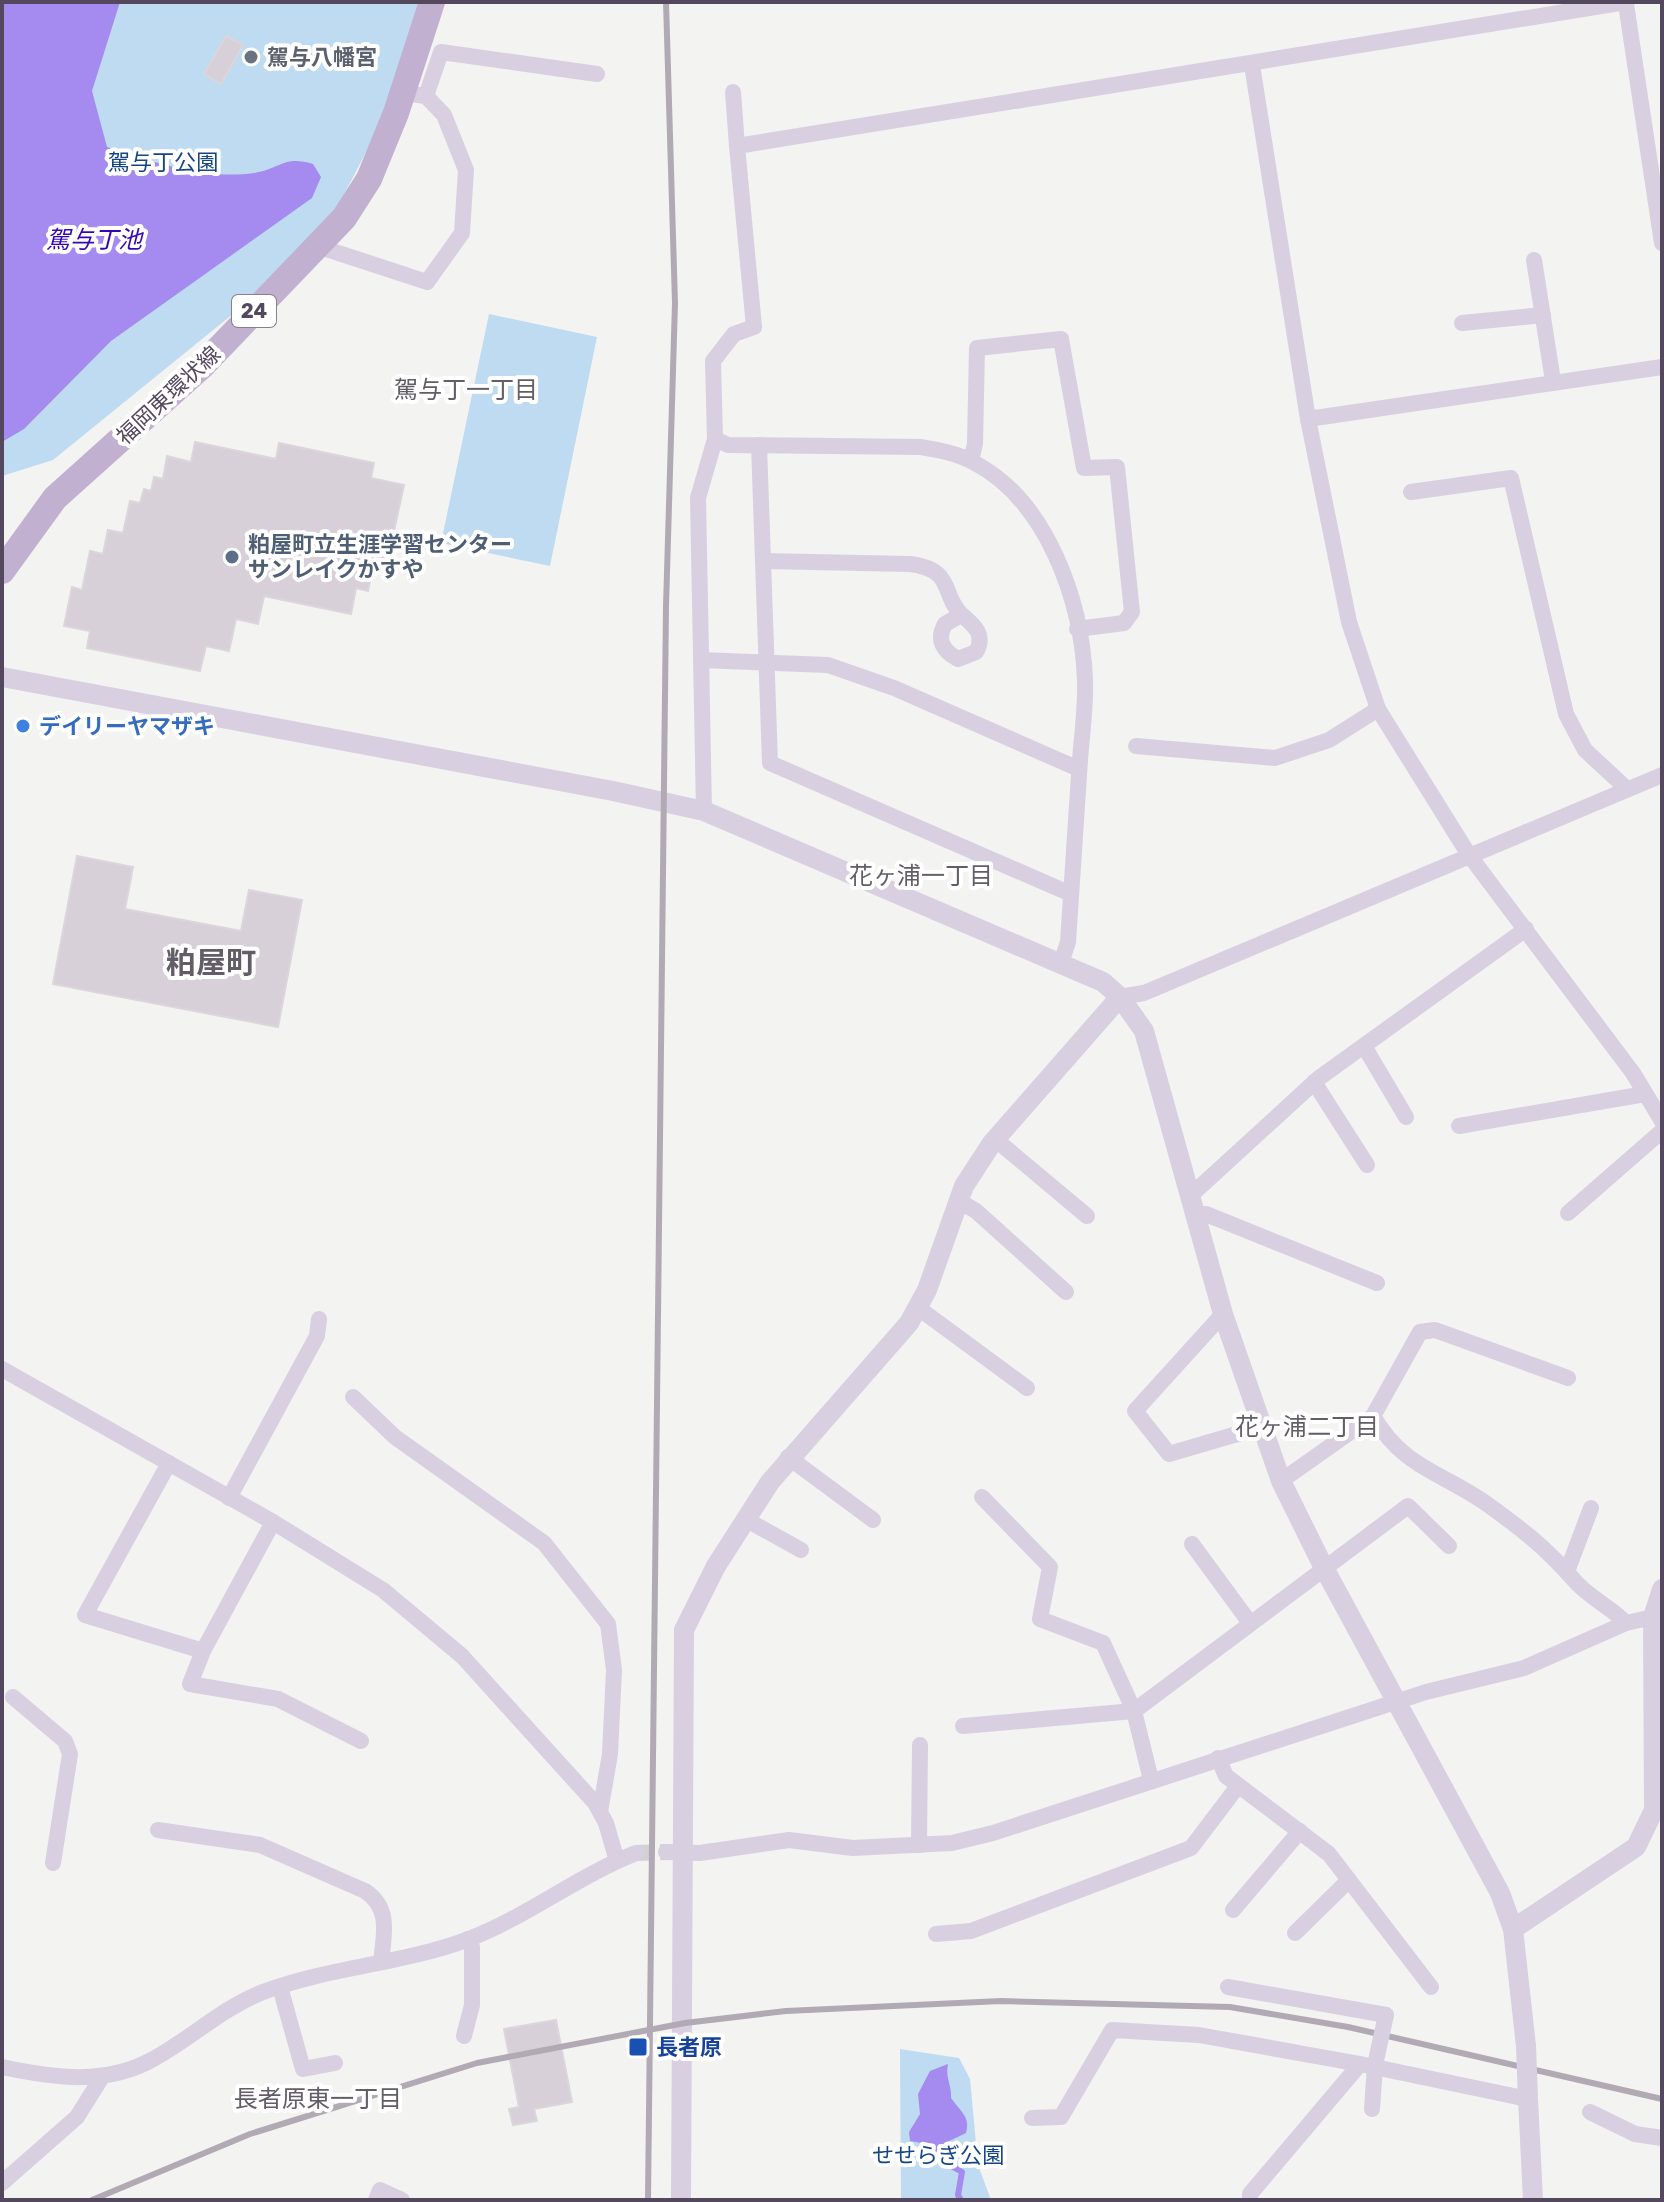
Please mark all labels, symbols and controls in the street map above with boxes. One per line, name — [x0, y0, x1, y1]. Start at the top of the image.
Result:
place label: 駕与八幡宮 — [267, 44, 377, 71]
marker: 駕与八幡宮 — [242, 48, 260, 66]
park label: 駕与丁公園 — [108, 149, 218, 176]
water label: 駕与丁池 — [46, 226, 144, 254]
road number: 24 — [232, 295, 276, 327]
street label: 福岡東環状線 — [111, 340, 226, 450]
district label: 駕与丁一丁目 — [394, 376, 538, 404]
place label: 粕屋町立生涯学習センター サンレイクかすや — [248, 531, 512, 583]
marker: 粕屋町立生涯学習センター サンレイクかすや — [223, 548, 241, 566]
place label: デイリーヤマザキ — [39, 713, 215, 740]
marker: デイリーヤマザキ — [14, 717, 32, 735]
district label: 花ヶ浦一丁目 — [849, 862, 993, 890]
district label: 粕屋町 — [166, 945, 256, 981]
district label: 花ヶ浦二丁目 — [1235, 1413, 1379, 1441]
place label: 長者原 — [656, 2034, 722, 2061]
marker: 長者原 — [627, 2036, 649, 2058]
district label: 長者原東一丁目 — [234, 2085, 402, 2113]
park label: せせらぎ公園 — [872, 2142, 1004, 2169]

